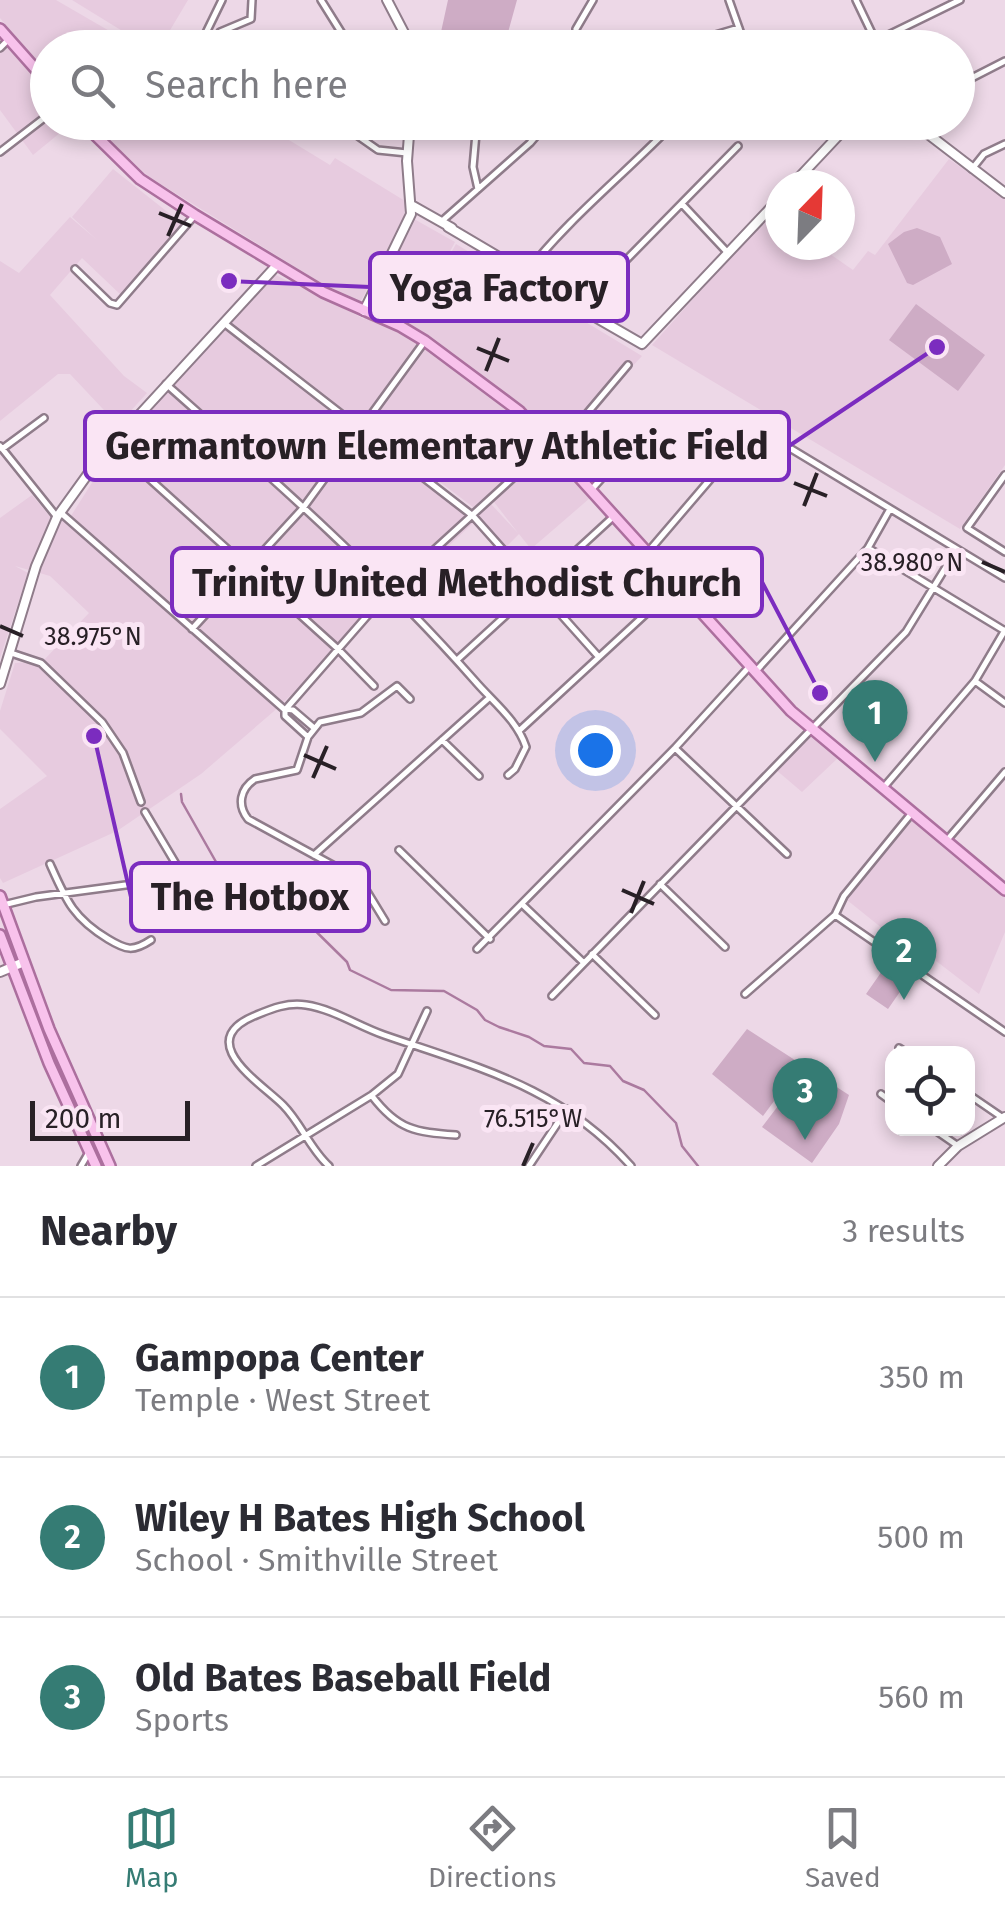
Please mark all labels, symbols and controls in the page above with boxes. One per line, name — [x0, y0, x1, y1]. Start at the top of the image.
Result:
search box — [30, 30, 975, 140]
icon: search — [65, 58, 120, 113]
text: Search here — [145, 62, 348, 108]
north arrow — [765, 170, 855, 260]
callout: Yoga Factory — [370, 253, 628, 321]
text: Yoga Factory — [389, 265, 609, 311]
callout: Germantown Elementary Athletic Field — [85, 412, 789, 480]
text: Germantown Elementary Athletic Field — [105, 423, 769, 469]
callout: Trinity United Methodist Church — [172, 548, 762, 616]
text: 38.980°N — [861, 548, 963, 578]
text: Trinity United Methodist Church — [192, 560, 742, 606]
text: 38.975°N — [44, 622, 142, 652]
pin: 1 — [842, 680, 908, 762]
your location — [570, 725, 621, 776]
callout: The Hotbox — [131, 863, 369, 931]
text: The Hotbox — [151, 874, 350, 920]
pin: 2 — [872, 918, 936, 1000]
map controls — [885, 1046, 975, 1136]
button: locate — [885, 1046, 975, 1136]
pin: 3 — [772, 1058, 838, 1140]
scale bar — [30, 1096, 190, 1140]
text: 200 m — [45, 1102, 122, 1135]
text: 76.515°W — [484, 1104, 582, 1134]
text: Nearby — [40, 1206, 177, 1256]
text: 3 results — [842, 1212, 965, 1250]
text: Gampopa Center — [135, 1335, 424, 1381]
text: 1 — [65, 1358, 80, 1396]
text: 350 m — [879, 1358, 965, 1396]
text: Temple · West Street — [135, 1381, 430, 1419]
text: Wiley H Bates High School — [135, 1495, 585, 1541]
text: 2 — [64, 1518, 81, 1556]
text: 500 m — [877, 1518, 965, 1556]
text: School · Smithville Street — [135, 1541, 498, 1579]
text: Old Bates Baseball Field — [135, 1655, 551, 1701]
text: 3 — [64, 1678, 81, 1716]
text: 560 m — [878, 1678, 965, 1716]
text: Sports — [135, 1701, 229, 1739]
tab: Map — [124, 1801, 179, 1894]
tab: Directions — [428, 1801, 556, 1894]
tab: Saved — [805, 1801, 881, 1894]

